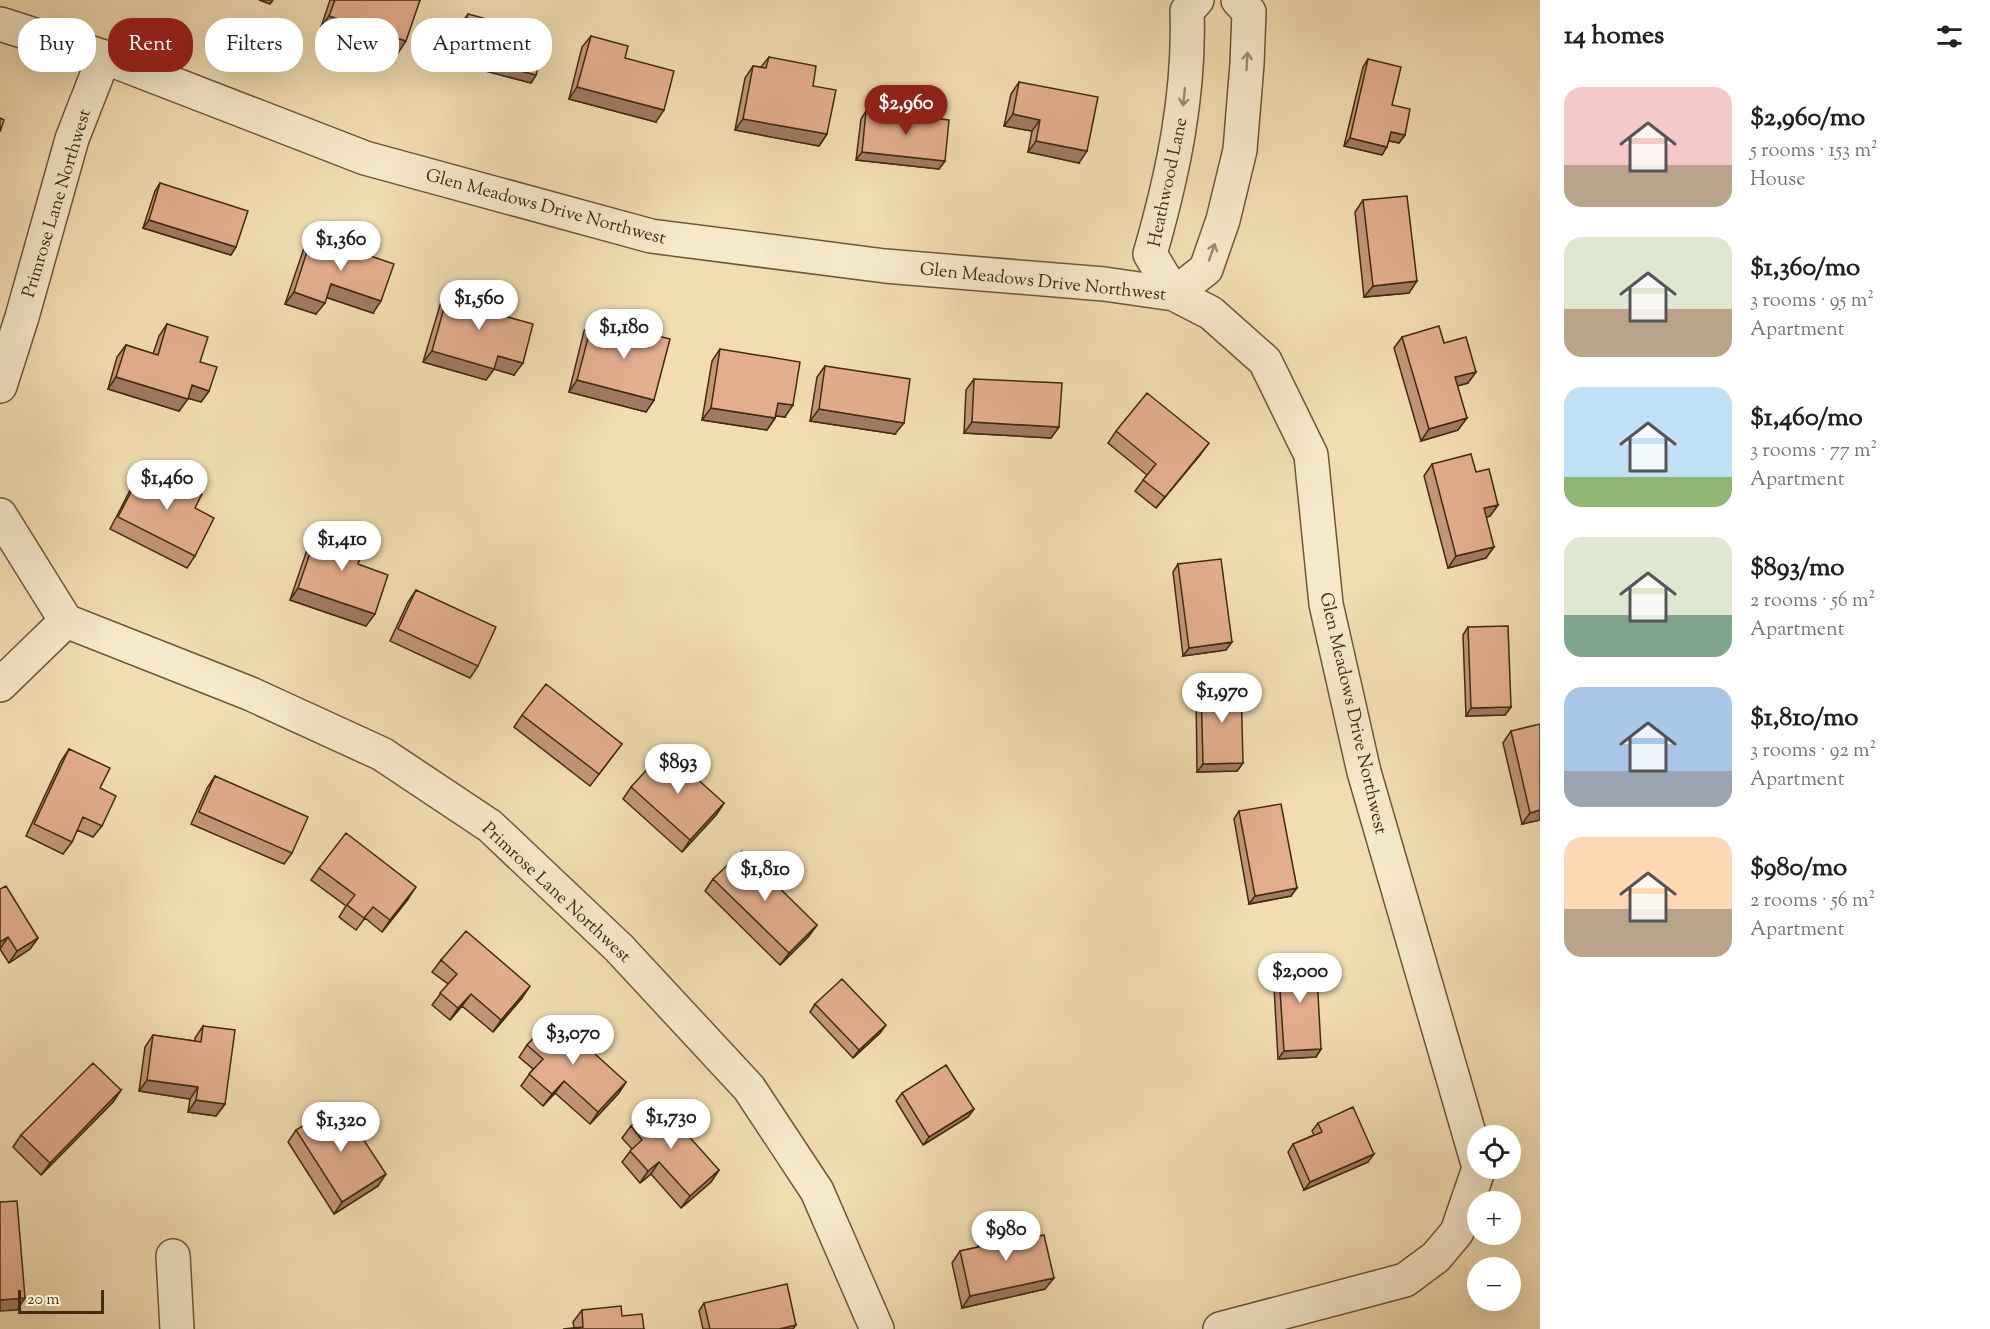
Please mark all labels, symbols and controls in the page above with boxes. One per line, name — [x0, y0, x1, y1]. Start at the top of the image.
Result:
chip: Buy — [18, 18, 96, 72]
chip: Rent — [108, 18, 193, 72]
chip: Filters — [205, 18, 303, 72]
chip: New — [315, 18, 399, 72]
chip: Apartment — [411, 18, 552, 72]
text: 14 homes — [1564, 18, 1664, 55]
icon: filters — [1933, 20, 1966, 53]
one-way arrow — [1242, 52, 1253, 72]
pin: $2,960 — [857, 85, 955, 136]
one-way arrow — [1178, 86, 1189, 106]
text: $2,960 — [879, 90, 933, 119]
text: $2,960/mo — [1750, 100, 1865, 137]
street label: Primrose Lane Northwest — [17, 106, 99, 301]
icon: home — [1612, 111, 1684, 183]
street label: Heathwood Lane — [1143, 115, 1195, 250]
text: 5 rooms · 153 m² — [1750, 137, 1878, 166]
street label: Glen Meadows Drive Northwest — [422, 163, 669, 253]
text: House — [1750, 166, 1805, 195]
pin: $1,360 — [292, 221, 390, 272]
text: $1,360 — [316, 226, 366, 255]
one-way arrow — [1207, 243, 1218, 262]
text: $1,360/mo — [1750, 250, 1860, 287]
street label: Glen Meadows Drive Northwest — [918, 257, 1167, 309]
icon: home — [1612, 261, 1684, 333]
pin: $1,560 — [430, 280, 528, 331]
text: $1,560 — [454, 285, 504, 314]
text: 3 rooms · 95 m² — [1750, 287, 1874, 316]
pin: $1,180 — [575, 309, 673, 360]
text: $1,180 — [599, 314, 649, 343]
text: Apartment — [1750, 316, 1845, 345]
text: $1,460/mo — [1750, 400, 1863, 437]
icon: home — [1612, 411, 1684, 483]
text: 3 rooms · 77 m² — [1750, 437, 1877, 466]
pin: $1,460 — [118, 460, 216, 511]
text: $1,460 — [141, 465, 193, 494]
text: Apartment — [1750, 466, 1845, 495]
pin: $1,410 — [293, 521, 391, 572]
text: $1,410 — [317, 526, 367, 555]
text: $893/mo — [1750, 550, 1844, 587]
icon: home — [1612, 561, 1684, 633]
text: 2 rooms · 56 m² — [1750, 587, 1875, 616]
street label: Glen Meadows Drive Northwest — [1312, 590, 1393, 837]
text: Apartment — [1750, 616, 1845, 645]
pin: $1,970 — [1173, 673, 1271, 724]
text: $1,970 — [1196, 678, 1248, 707]
text: $1,810/mo — [1750, 700, 1859, 737]
icon: home — [1612, 711, 1684, 783]
text: 3 rooms · 92 m² — [1750, 737, 1876, 766]
pin: $893 — [642, 744, 714, 795]
text: $893 — [659, 749, 697, 778]
text: Apartment — [1750, 766, 1845, 795]
street label: Primrose Lane Northwest — [475, 817, 636, 970]
text: $980/mo — [1750, 850, 1847, 887]
pin: $1,810 — [716, 851, 814, 902]
text: $1,810 — [740, 856, 790, 885]
icon: home — [1612, 861, 1684, 933]
text: 2 rooms · 56 m² — [1750, 887, 1875, 916]
text: Apartment — [1750, 916, 1845, 945]
pin: $2,000 — [1251, 953, 1349, 1004]
text: $2,000 — [1272, 958, 1328, 987]
pin: $3,070 — [524, 1015, 622, 1066]
text: $3,070 — [546, 1020, 600, 1049]
pin: $1,730 — [622, 1099, 720, 1150]
pin: $1,320 — [292, 1102, 390, 1153]
text: $1,730 — [646, 1104, 696, 1133]
text: $1,320 — [316, 1107, 366, 1136]
map controls — [1467, 1125, 1521, 1311]
button: locate — [1467, 1125, 1521, 1179]
button: + — [1467, 1191, 1521, 1245]
pin: $980 — [970, 1211, 1042, 1262]
text: $980 — [986, 1216, 1026, 1245]
button: − — [1467, 1257, 1521, 1311]
scale bar — [18, 1287, 104, 1314]
text: 20 m — [27, 1289, 60, 1312]

